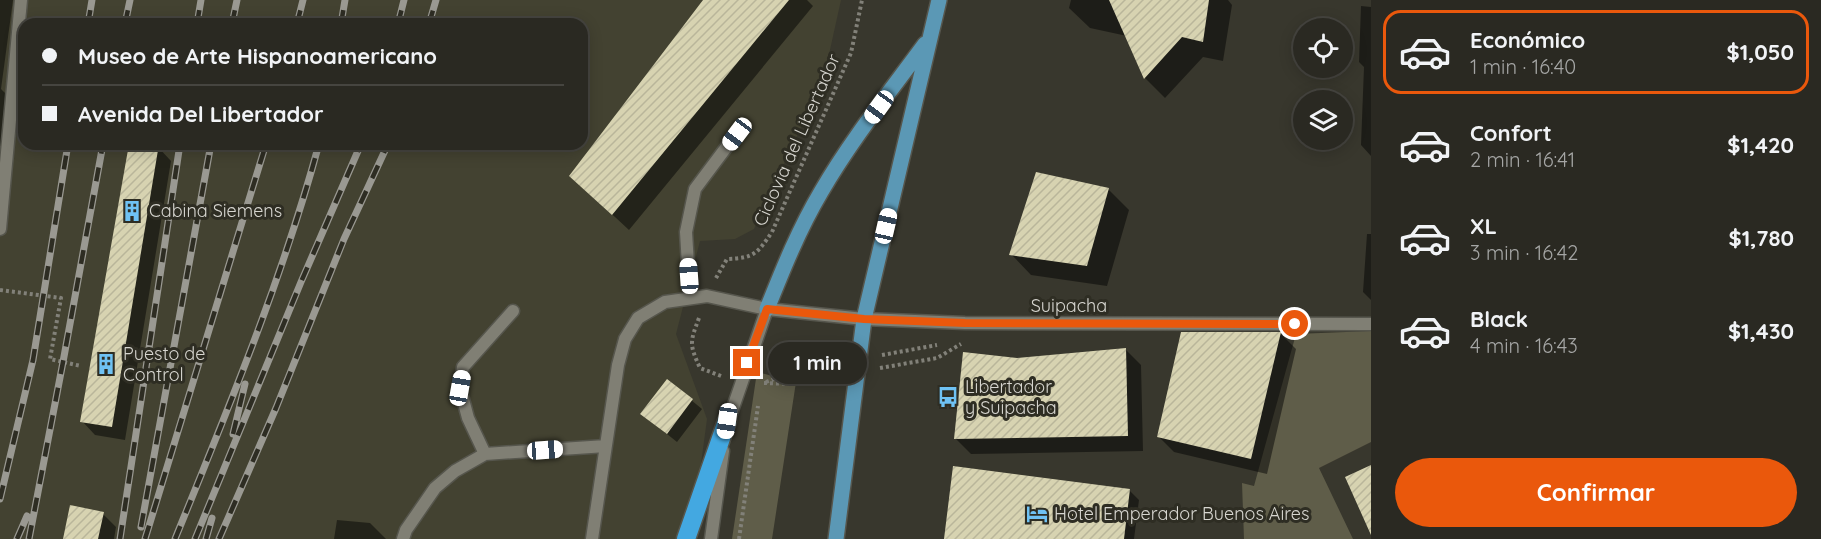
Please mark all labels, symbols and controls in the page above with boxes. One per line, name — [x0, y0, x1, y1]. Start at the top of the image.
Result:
map controls — [1293, 18, 1353, 150]
button: locate — [1293, 18, 1353, 78]
icon: car — [1398, 25, 1452, 79]
text: Económico — [1470, 26, 1585, 54]
text: $1,050 — [1727, 38, 1794, 66]
text: Museo de Arte Hispanoamericano — [78, 42, 437, 70]
street label: Ciclovia del Libertador — [748, 50, 845, 230]
text: 1 min · 16:40 — [1470, 54, 1576, 79]
car — [861, 87, 897, 127]
button: layers — [1293, 90, 1353, 150]
text: Avenida Del Libertador — [78, 100, 324, 128]
car — [719, 114, 755, 154]
icon: car — [1398, 118, 1452, 172]
text: Confort — [1470, 119, 1552, 147]
text: $1,420 — [1727, 131, 1794, 159]
text: 2 min · 16:41 — [1470, 147, 1575, 172]
building icon: Cabina Siemens — [120, 199, 144, 223]
place label: Cabina Siemens — [149, 199, 282, 222]
car — [873, 206, 899, 246]
icon: car — [1398, 211, 1452, 265]
text: XL — [1470, 212, 1497, 240]
text: $1,780 — [1729, 224, 1794, 252]
text: 3 min · 16:42 — [1470, 240, 1578, 265]
car — [679, 257, 699, 295]
street label: Suipacha — [1031, 294, 1107, 317]
icon: car — [1398, 304, 1452, 358]
text: Black — [1470, 305, 1528, 333]
route start — [1281, 310, 1308, 337]
text: $1,430 — [1728, 317, 1794, 345]
text: 4 min · 16:43 — [1470, 333, 1578, 358]
place label: Puesto de Control — [123, 342, 205, 386]
callout: 1 min — [768, 342, 867, 384]
route end — [733, 349, 760, 376]
text: 1 min — [793, 350, 842, 375]
building icon: Puesto de Control — [94, 352, 118, 376]
car — [448, 369, 472, 407]
place label: Libertador y Suipacha — [965, 375, 1057, 419]
bus stop icon: Libertador y Suipacha — [936, 385, 960, 409]
car — [716, 402, 738, 440]
car — [526, 440, 564, 460]
button: Confirmar — [1395, 458, 1797, 527]
hotel icon: Hotel Emperador Buenos Aires — [1025, 502, 1049, 526]
place label: Hotel Emperador Buenos Aires — [1054, 502, 1309, 525]

